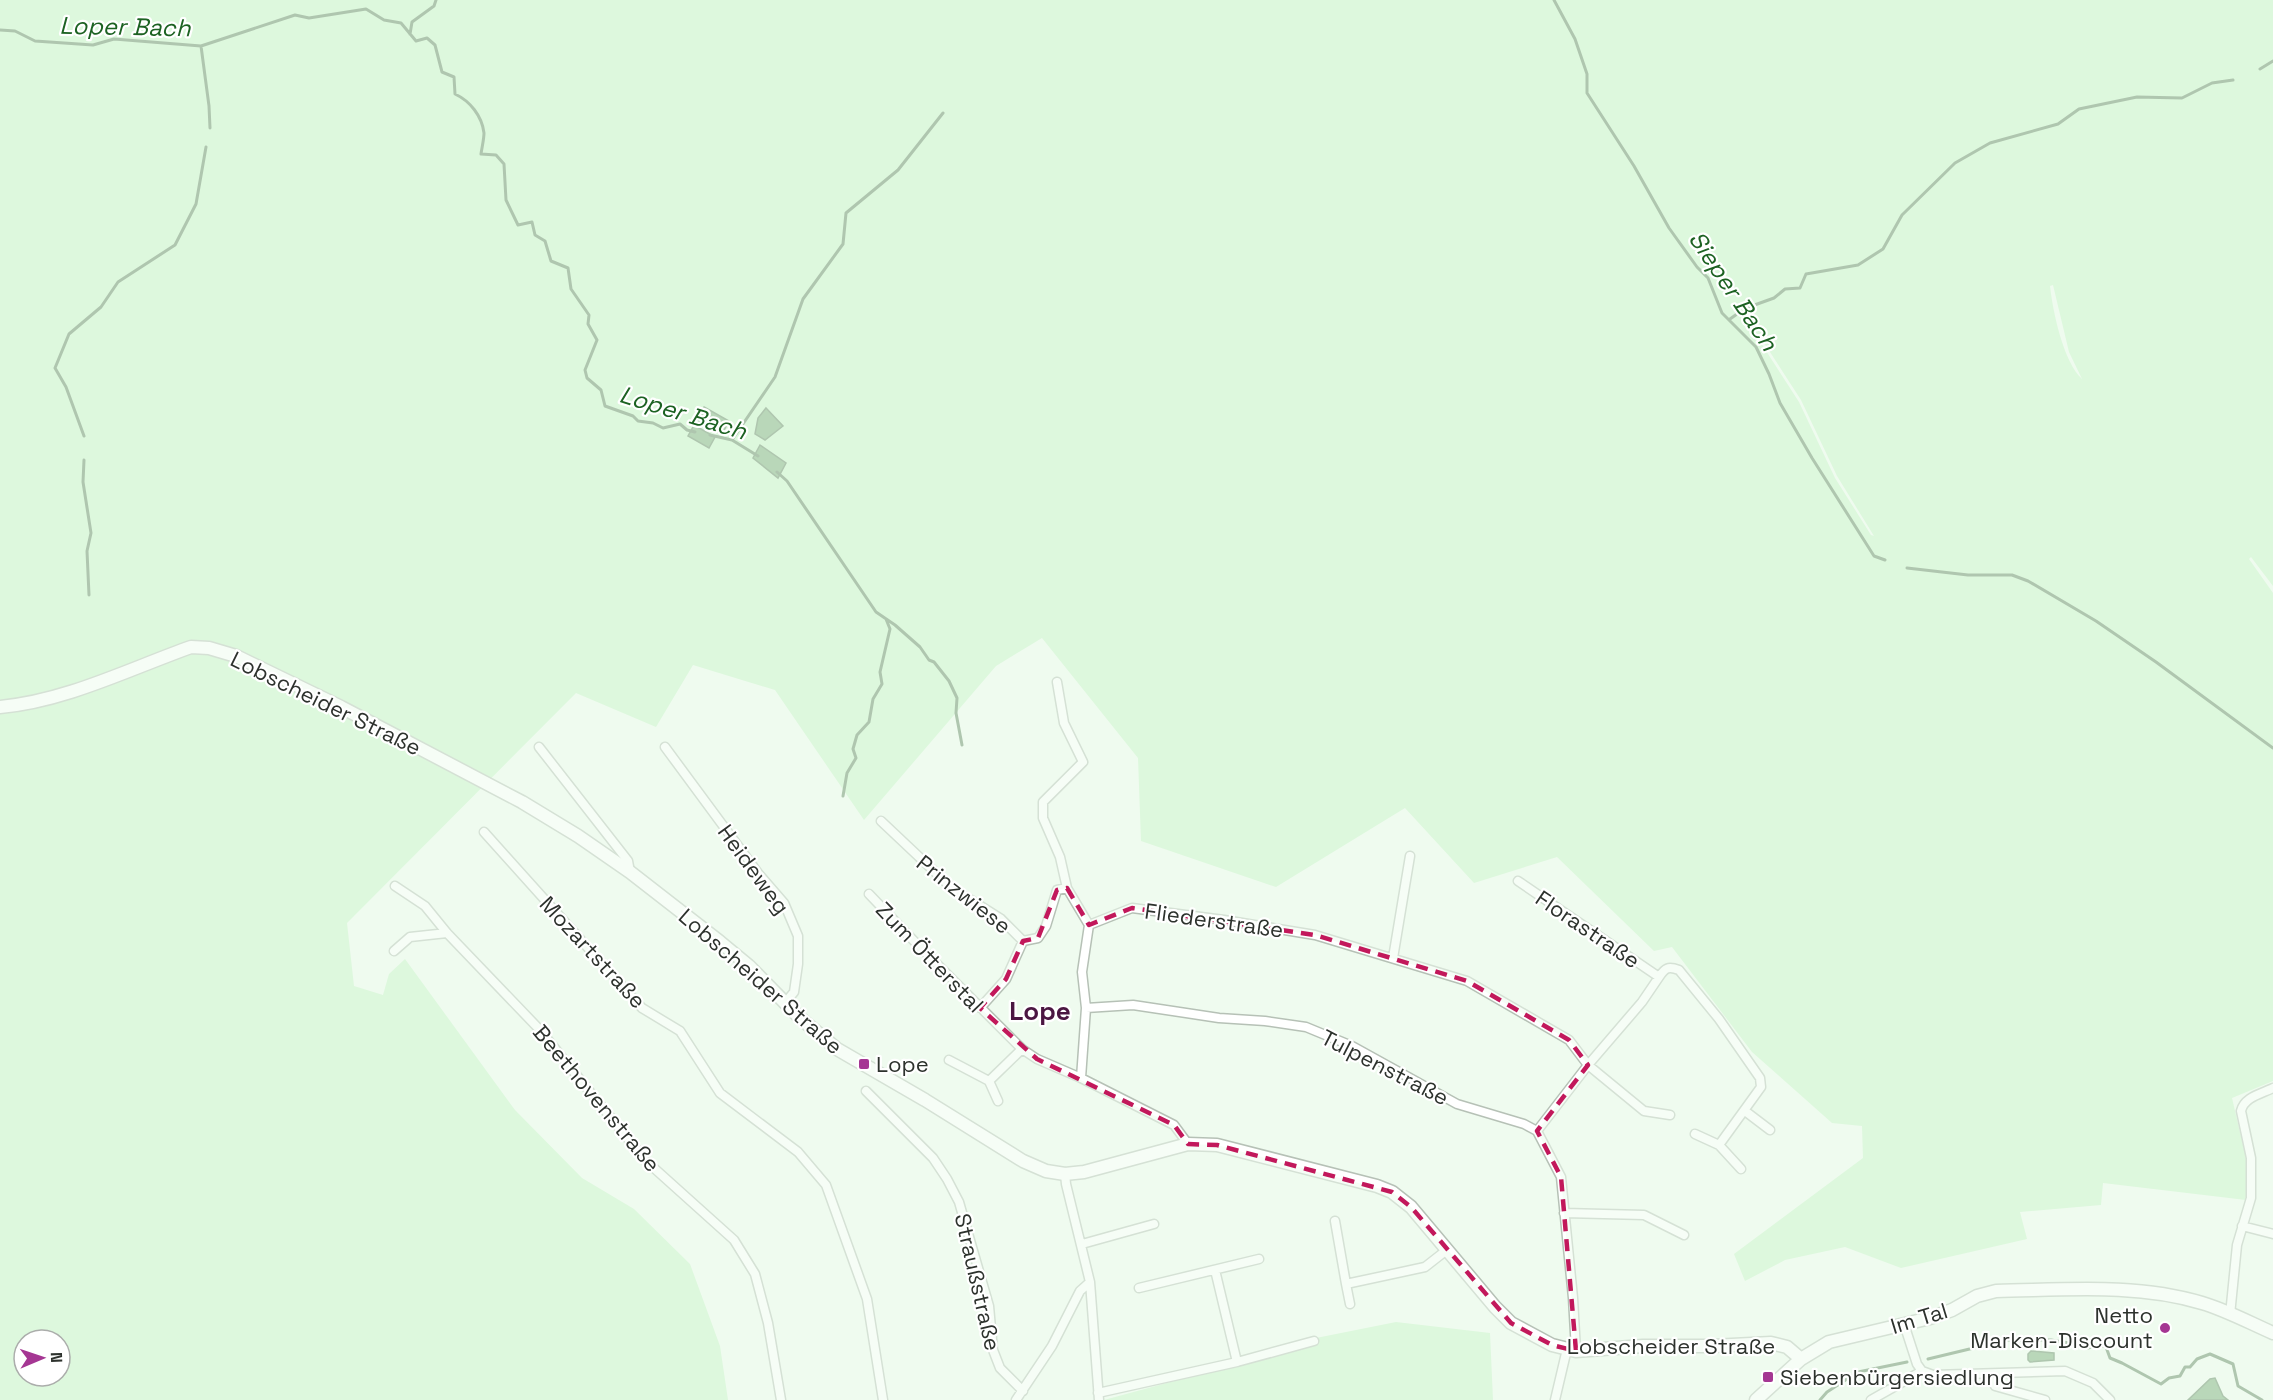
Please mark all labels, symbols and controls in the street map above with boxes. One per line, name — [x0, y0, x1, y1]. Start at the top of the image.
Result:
water label: Loper Bach — [59, 10, 192, 43]
water label: Sieper Bach — [1682, 225, 1786, 358]
water label: Loper Bach — [616, 379, 752, 447]
street label: Lobscheider Straße — [226, 645, 426, 761]
street label: Heideweg — [712, 819, 796, 919]
street label: Prinzwiese — [911, 848, 1017, 940]
street label: Florastraße — [1530, 884, 1646, 974]
street label: Mozartstraße — [534, 890, 652, 1014]
street label: Zum Ötterstal — [870, 896, 990, 1018]
street label: Fliederstraße — [1143, 896, 1285, 944]
street label: Lobscheider Straße — [673, 902, 849, 1060]
district label: Lope — [1009, 994, 1071, 1028]
street label: Beethovenstraße — [527, 1019, 667, 1177]
street label: Tulpenstraße — [1316, 1023, 1454, 1111]
place label: Lope — [876, 1050, 929, 1078]
marker: Lope — [857, 1057, 871, 1071]
street label: Straußstraße — [949, 1211, 1007, 1353]
street label: Im Tal — [1887, 1296, 1951, 1340]
place label: Netto Marken-Discount — [1970, 1301, 2153, 1354]
marker: Netto Marken-Discount — [2158, 1321, 2172, 1335]
north arrow — [12, 1328, 72, 1388]
street label: Lobscheider Straße — [1567, 1332, 1775, 1360]
text: N — [46, 1352, 67, 1363]
place label: Siebenbürgersiedlung — [1780, 1363, 2014, 1391]
marker: Siebenbürgersiedlung — [1761, 1370, 1775, 1384]

